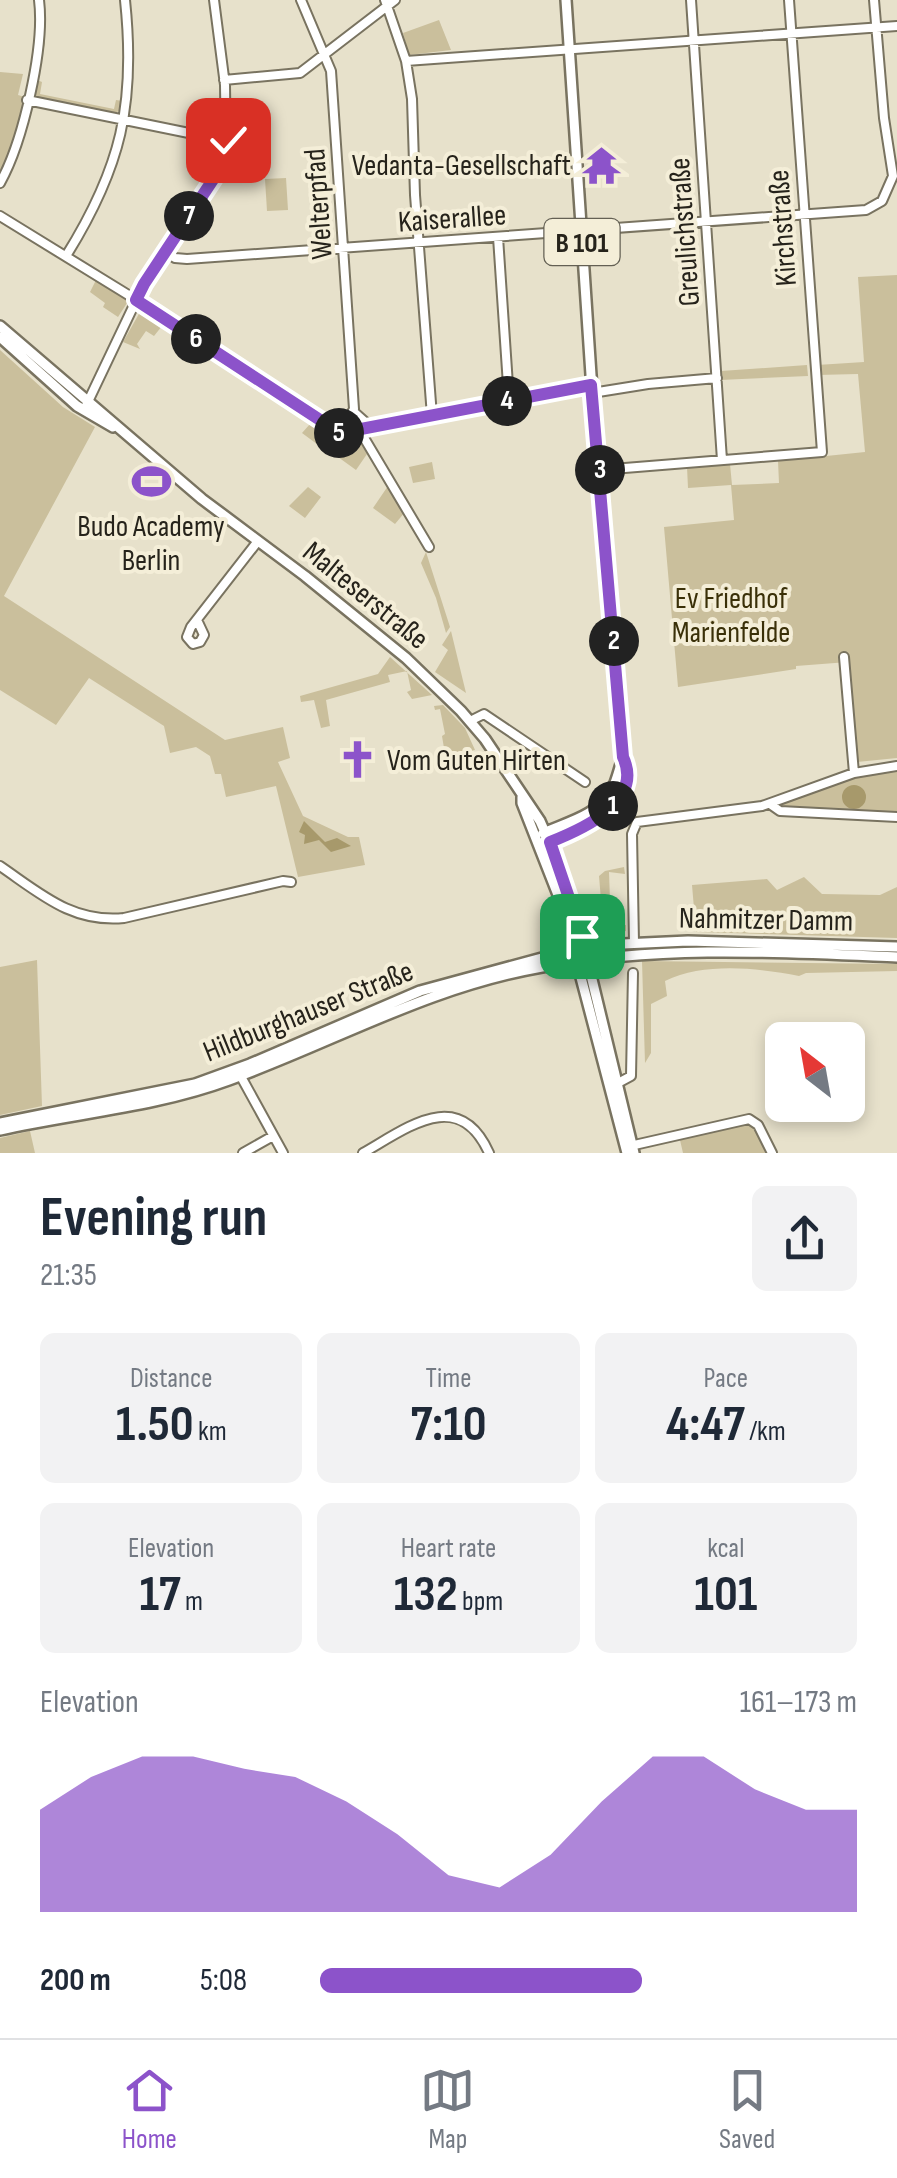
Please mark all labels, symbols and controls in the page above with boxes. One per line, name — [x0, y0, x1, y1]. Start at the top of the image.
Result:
pin — [186, 98, 271, 183]
icon: check — [201, 113, 256, 168]
temple icon: Vedanta-Gesellschaft — [580, 144, 622, 186]
street label: Welterpfad — [297, 147, 341, 261]
place label: Vedanta-Gesellschaft — [352, 148, 571, 184]
street label: Greulichstraße — [662, 157, 708, 307]
street label: Kirchstraße — [761, 169, 805, 287]
pin: 7 — [164, 191, 214, 241]
street label: Kaiserallee — [397, 197, 507, 241]
text: 7 — [183, 199, 195, 232]
road number: B 101 — [544, 219, 620, 265]
pin: 6 — [171, 314, 221, 364]
text: 6 — [189, 322, 203, 355]
pin: 4 — [482, 376, 532, 426]
text: 4 — [500, 384, 514, 417]
pin: 5 — [314, 408, 364, 458]
text: 5 — [333, 416, 345, 449]
pin: 3 — [575, 445, 625, 495]
text: 3 — [594, 453, 606, 486]
sports icon: Budo Academy Berlin — [130, 461, 172, 503]
place label: Budo Academy Berlin — [77, 509, 225, 579]
street label: Malteserstraße — [295, 534, 435, 657]
park label: Ev Friedhof Marienfelde — [672, 581, 790, 651]
pin: 2 — [589, 616, 639, 666]
text: 2 — [608, 624, 620, 657]
church icon: Vom Guten Hirten — [336, 739, 378, 781]
place label: Vom Guten Hirten — [387, 743, 566, 779]
pin: 1 — [588, 781, 638, 831]
text: 1 — [608, 789, 618, 822]
pin — [540, 894, 625, 979]
street label: Nahmitzer Damm — [679, 900, 853, 940]
icon: arrive — [555, 909, 610, 964]
street label: Hildburghauser Straße — [198, 953, 419, 1070]
north arrow — [765, 1022, 865, 1122]
map controls — [765, 1022, 865, 1122]
text: Evening run — [40, 1185, 267, 1252]
button: share — [752, 1186, 857, 1291]
text: 21:35 — [40, 1256, 97, 1295]
text: Distance — [130, 1362, 212, 1395]
text: Time — [426, 1362, 471, 1395]
text: Pace — [704, 1362, 748, 1395]
text: 1.50 — [116, 1395, 194, 1455]
text: 7:10 — [410, 1395, 487, 1455]
text: 4:47 — [666, 1395, 745, 1455]
text: km — [194, 1415, 227, 1448]
text: /km — [745, 1415, 786, 1448]
text: Elevation — [128, 1532, 214, 1565]
text: Heart rate — [401, 1532, 496, 1565]
text: kcal — [707, 1532, 744, 1565]
text: 17 — [139, 1565, 180, 1625]
text: 132 — [394, 1565, 458, 1625]
text: 101 — [694, 1565, 757, 1625]
text: m — [180, 1585, 203, 1618]
text: bpm — [458, 1585, 503, 1618]
text: Elevation — [40, 1683, 139, 1722]
text: 161–173 m — [740, 1683, 857, 1722]
text: 200 m — [40, 1961, 111, 2000]
text: 5:08 — [200, 1961, 247, 2000]
tab: Home — [122, 2063, 177, 2156]
tab: Map — [420, 2063, 475, 2156]
tab: Saved — [719, 2063, 775, 2156]

